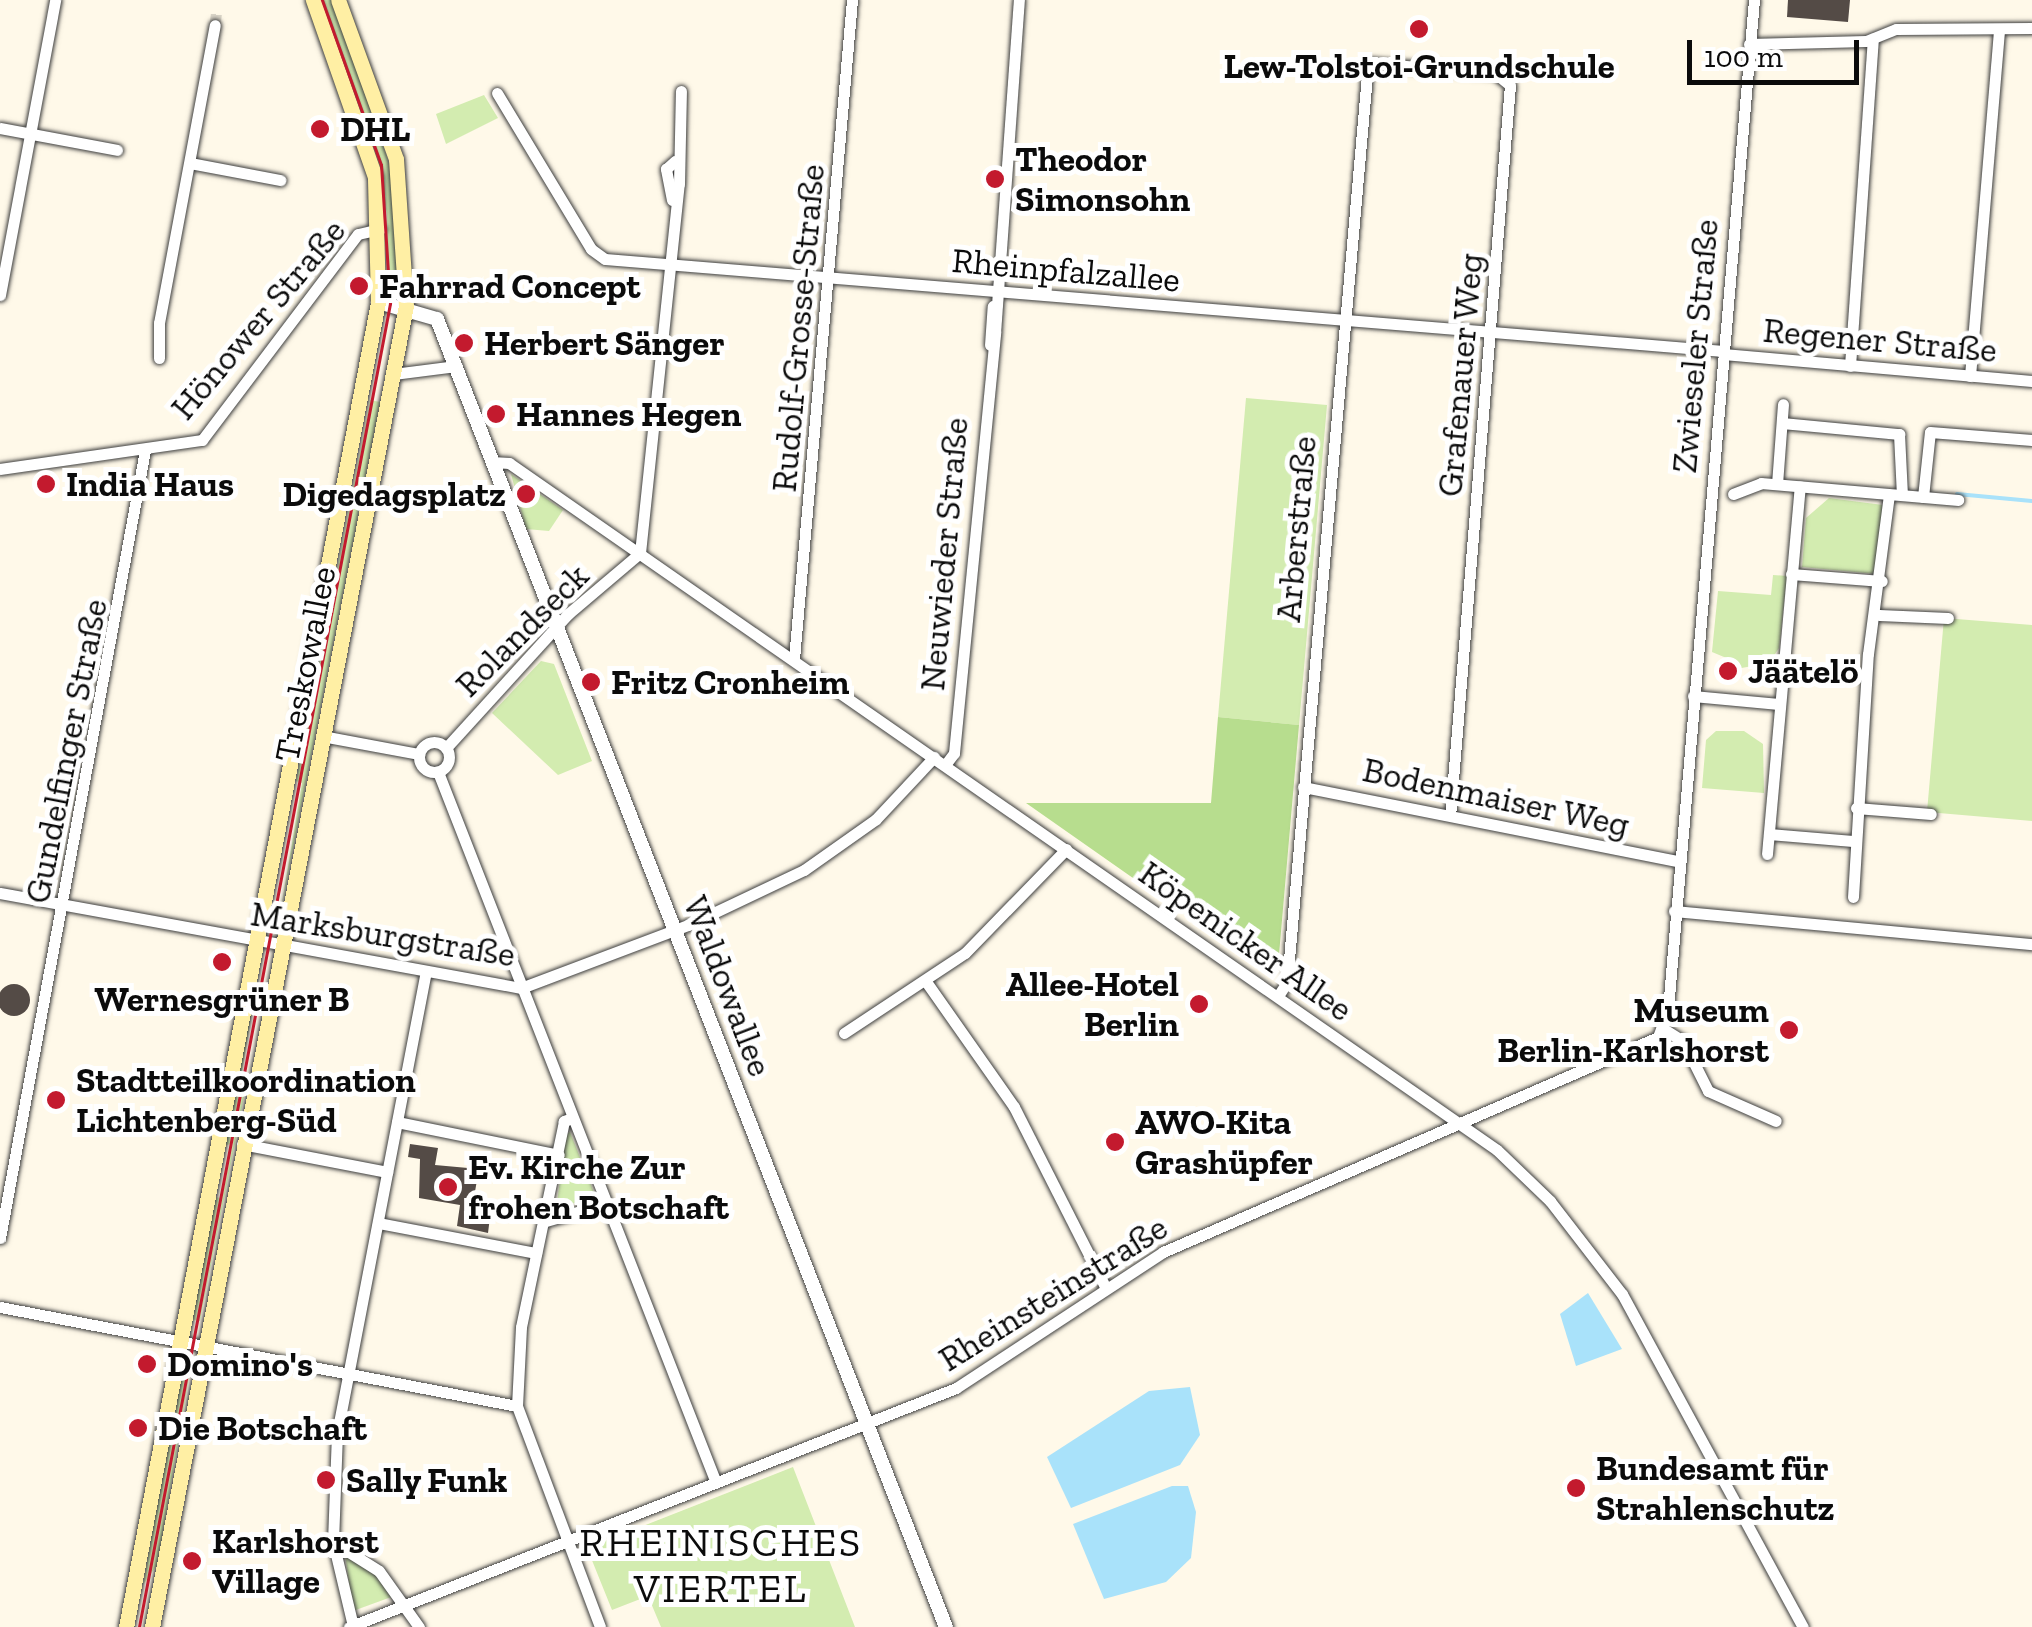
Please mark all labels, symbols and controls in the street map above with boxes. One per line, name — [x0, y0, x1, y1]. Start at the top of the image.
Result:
marker: Lew-Tolstoi-Grundschule — [1408, 18, 1430, 40]
scale bar — [1692, 20, 1864, 82]
text: 100 m — [1704, 39, 1783, 75]
place label: Lew-Tolstoi-Grundschule — [1223, 45, 1615, 87]
place label: DHL — [340, 108, 410, 150]
marker: DHL — [309, 118, 331, 140]
place label: Theodor Simonsohn — [1015, 138, 1190, 220]
street label: Rudolf-Grosse-Straße — [763, 162, 833, 494]
marker: Theodor Simonsohn — [984, 168, 1006, 190]
street label: Hönower Straße — [162, 210, 354, 428]
street label: Zwieseler Straße — [1663, 217, 1727, 475]
street label: Rheinpfalzallee — [950, 239, 1182, 301]
street label: Grafenauer Weg — [1428, 251, 1492, 499]
place label: Fahrrad Concept — [379, 265, 640, 307]
marker: Fahrrad Concept — [348, 275, 370, 297]
street label: Regener Straße — [1761, 309, 1999, 371]
place label: Herbert Sänger — [484, 322, 725, 364]
marker: Herbert Sänger — [453, 332, 475, 354]
place label: Hannes Hegen — [516, 393, 742, 435]
marker: Hannes Hegen — [485, 403, 507, 425]
street label: Neuwieder Straße — [911, 415, 977, 693]
street label: Arberstraße — [1267, 434, 1325, 624]
place label: India Haus — [66, 463, 234, 505]
marker: India Haus — [35, 473, 57, 495]
place label: Digedagsplatz — [282, 473, 506, 515]
marker: Digedagsplatz — [515, 483, 537, 505]
street label: Rolandseck — [447, 555, 597, 705]
street label: Treskowallee — [265, 563, 345, 765]
street label: Gundelfinger Straße — [16, 595, 116, 907]
place label: Jäätelö — [1748, 650, 1858, 692]
marker: Jäätelö — [1717, 660, 1739, 682]
place label: Fritz Cronheim — [611, 661, 849, 703]
marker: Fritz Cronheim — [580, 671, 602, 693]
street label: Bodenmaiser Weg — [1358, 748, 1634, 846]
street label: Köpenicker Allee — [1131, 851, 1361, 1031]
street label: Waldowallee — [674, 890, 782, 1082]
street label: Marksburgstraße — [248, 892, 518, 976]
marker: Wernesgrüner B — [211, 951, 233, 973]
place label: Allee-Hotel Berlin — [1006, 963, 1179, 1045]
place label: Wernesgrüner B — [94, 978, 350, 1020]
place label: Museum Berlin-Karlshorst — [1497, 989, 1769, 1071]
marker: Allee-Hotel Berlin — [1188, 993, 1210, 1015]
marker: Museum Berlin-Karlshorst — [1778, 1019, 1800, 1041]
place label: Stadtteilkoordination Lichtenberg-Süd — [76, 1059, 416, 1141]
marker: Stadtteilkoordination Lichtenberg-Süd — [45, 1089, 67, 1111]
place label: AWO-Kita Grashüpfer — [1135, 1101, 1313, 1183]
marker: AWO-Kita Grashüpfer — [1104, 1131, 1126, 1153]
place label: Ev. Kirche Zur frohen Botschaft — [468, 1146, 729, 1228]
marker: Ev. Kirche Zur frohen Botschaft — [437, 1176, 459, 1198]
street label: Rheinsteinstraße — [931, 1206, 1175, 1380]
place label: Domino's — [167, 1343, 313, 1385]
marker: Domino's — [136, 1353, 158, 1375]
place label: Die Botschaft — [158, 1407, 367, 1449]
marker: Die Botschaft — [127, 1417, 149, 1439]
place label: Bundesamt für Strahlenschutz — [1596, 1447, 1835, 1529]
place label: Sally Funk — [346, 1459, 508, 1501]
marker: Sally Funk — [315, 1469, 337, 1491]
marker: Bundesamt für Strahlenschutz — [1565, 1477, 1587, 1499]
district label: RHEINISCHES VIERTEL — [579, 1518, 863, 1612]
place label: Karlshorst Village — [212, 1520, 379, 1602]
marker: Karlshorst Village — [181, 1550, 203, 1572]

